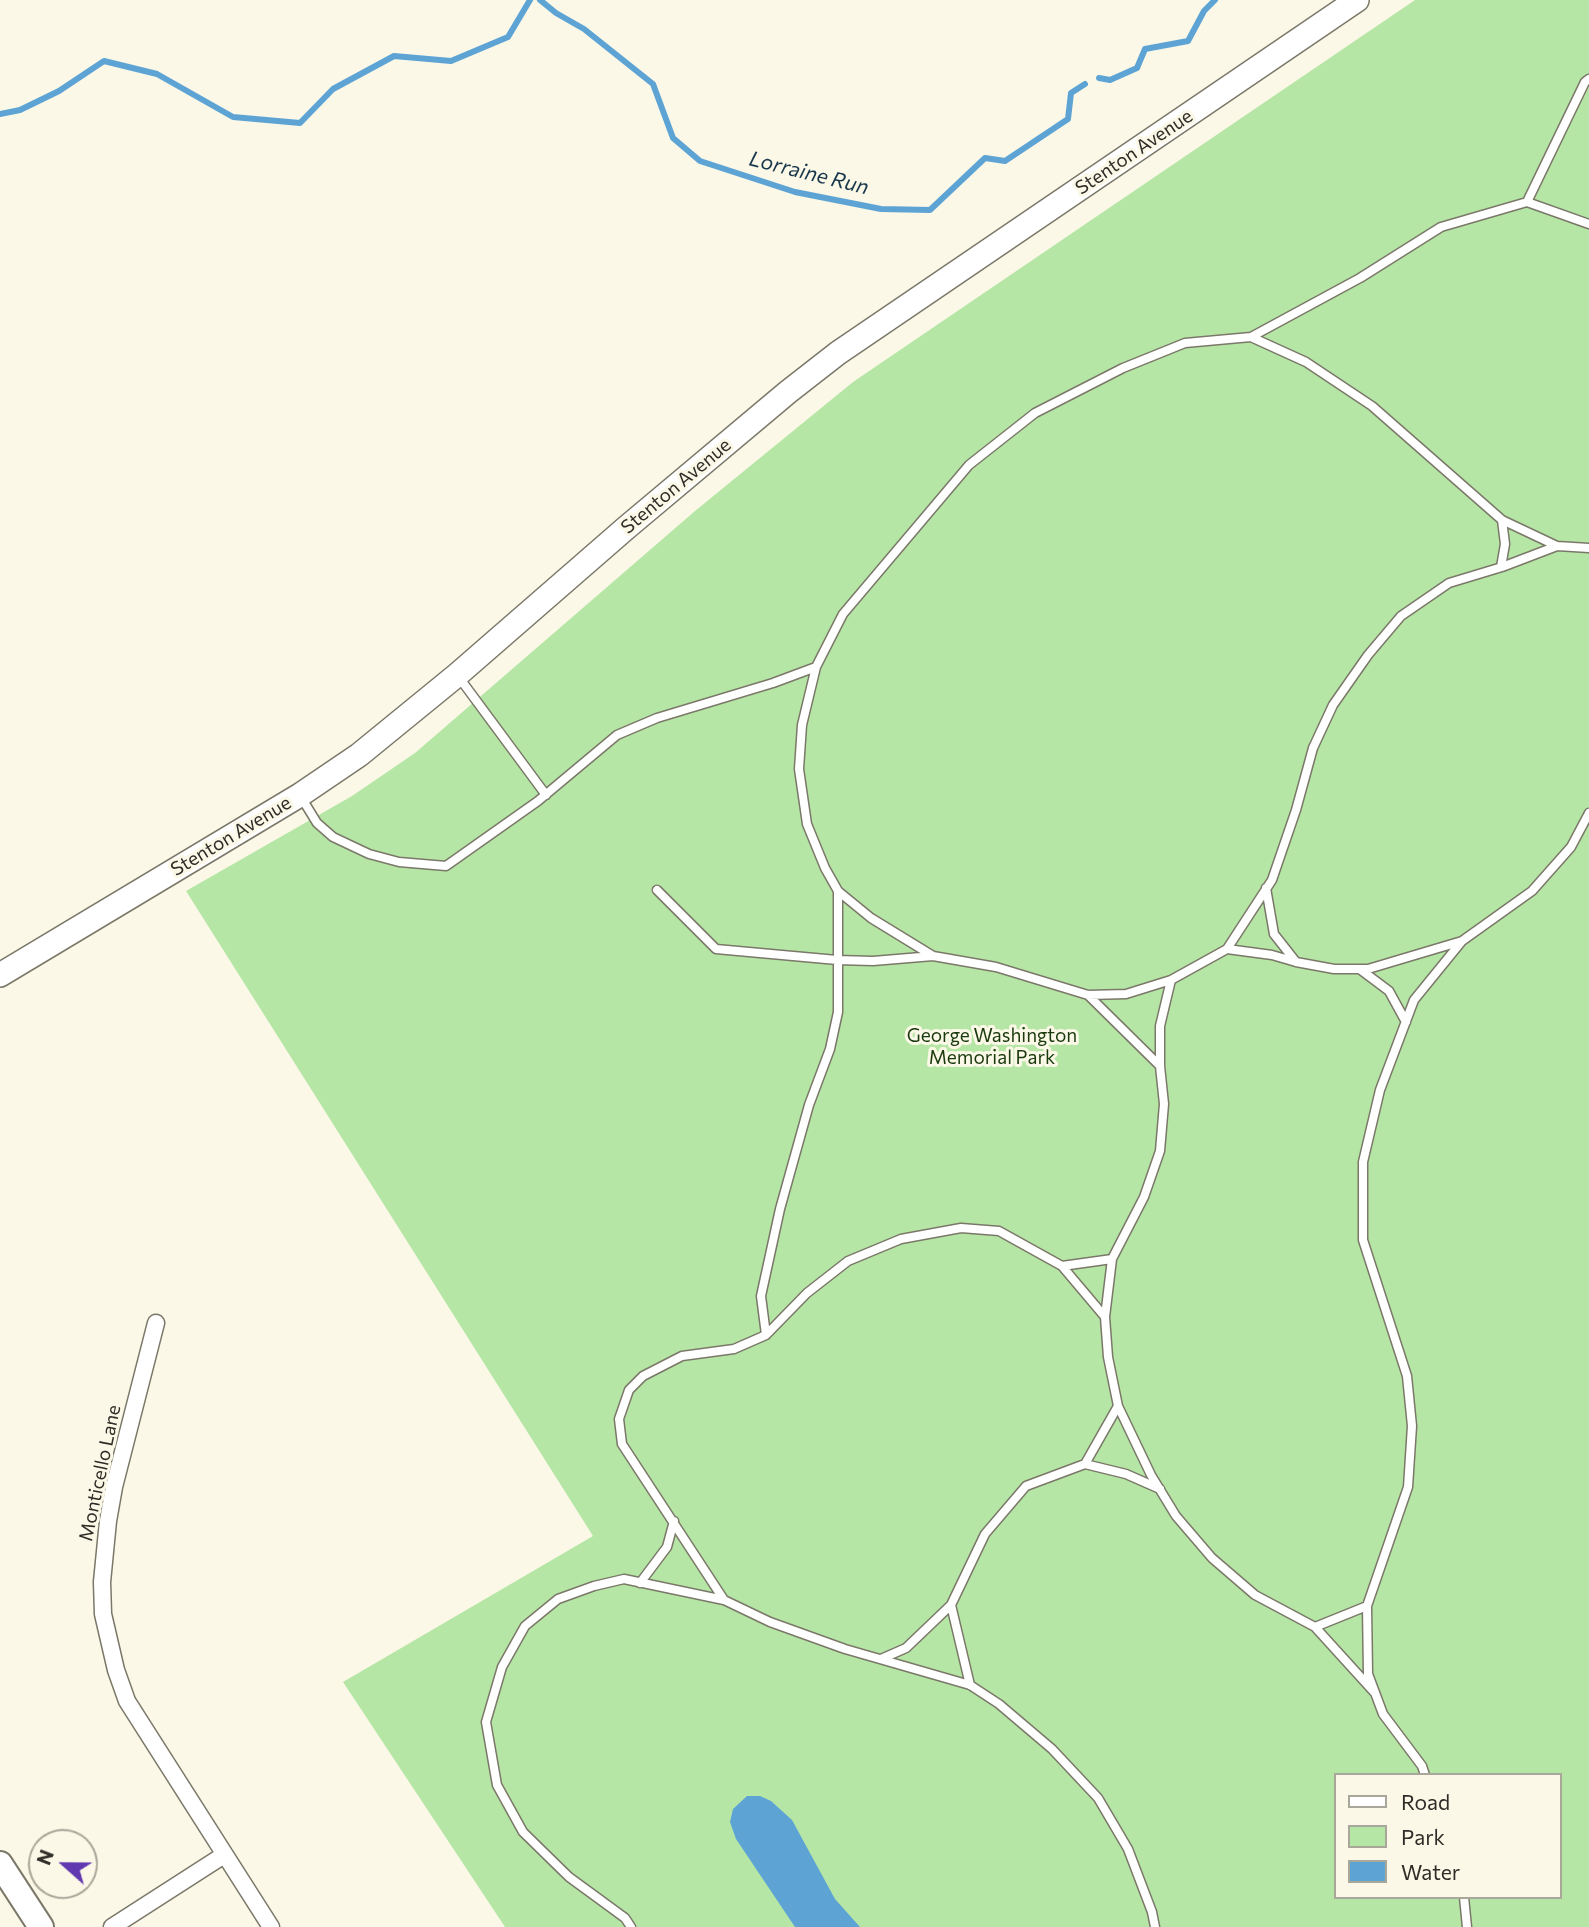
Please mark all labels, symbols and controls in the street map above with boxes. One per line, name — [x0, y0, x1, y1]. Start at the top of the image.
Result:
street label: Stenton Avenue — [1071, 104, 1197, 200]
water label: Lorraine Run — [747, 146, 871, 200]
street label: Stenton Avenue — [616, 433, 736, 539]
street label: Stenton Avenue — [167, 791, 295, 881]
park label: George Washington Memorial Park — [907, 1025, 1077, 1069]
street label: Monticello Lane — [74, 1403, 126, 1543]
legend — [1334, 1773, 1561, 1899]
text: Road — [1401, 1789, 1450, 1814]
text: Park — [1401, 1824, 1445, 1849]
north arrow — [28, 1829, 98, 1899]
text: N — [32, 1846, 58, 1868]
text: Water — [1401, 1859, 1460, 1884]

